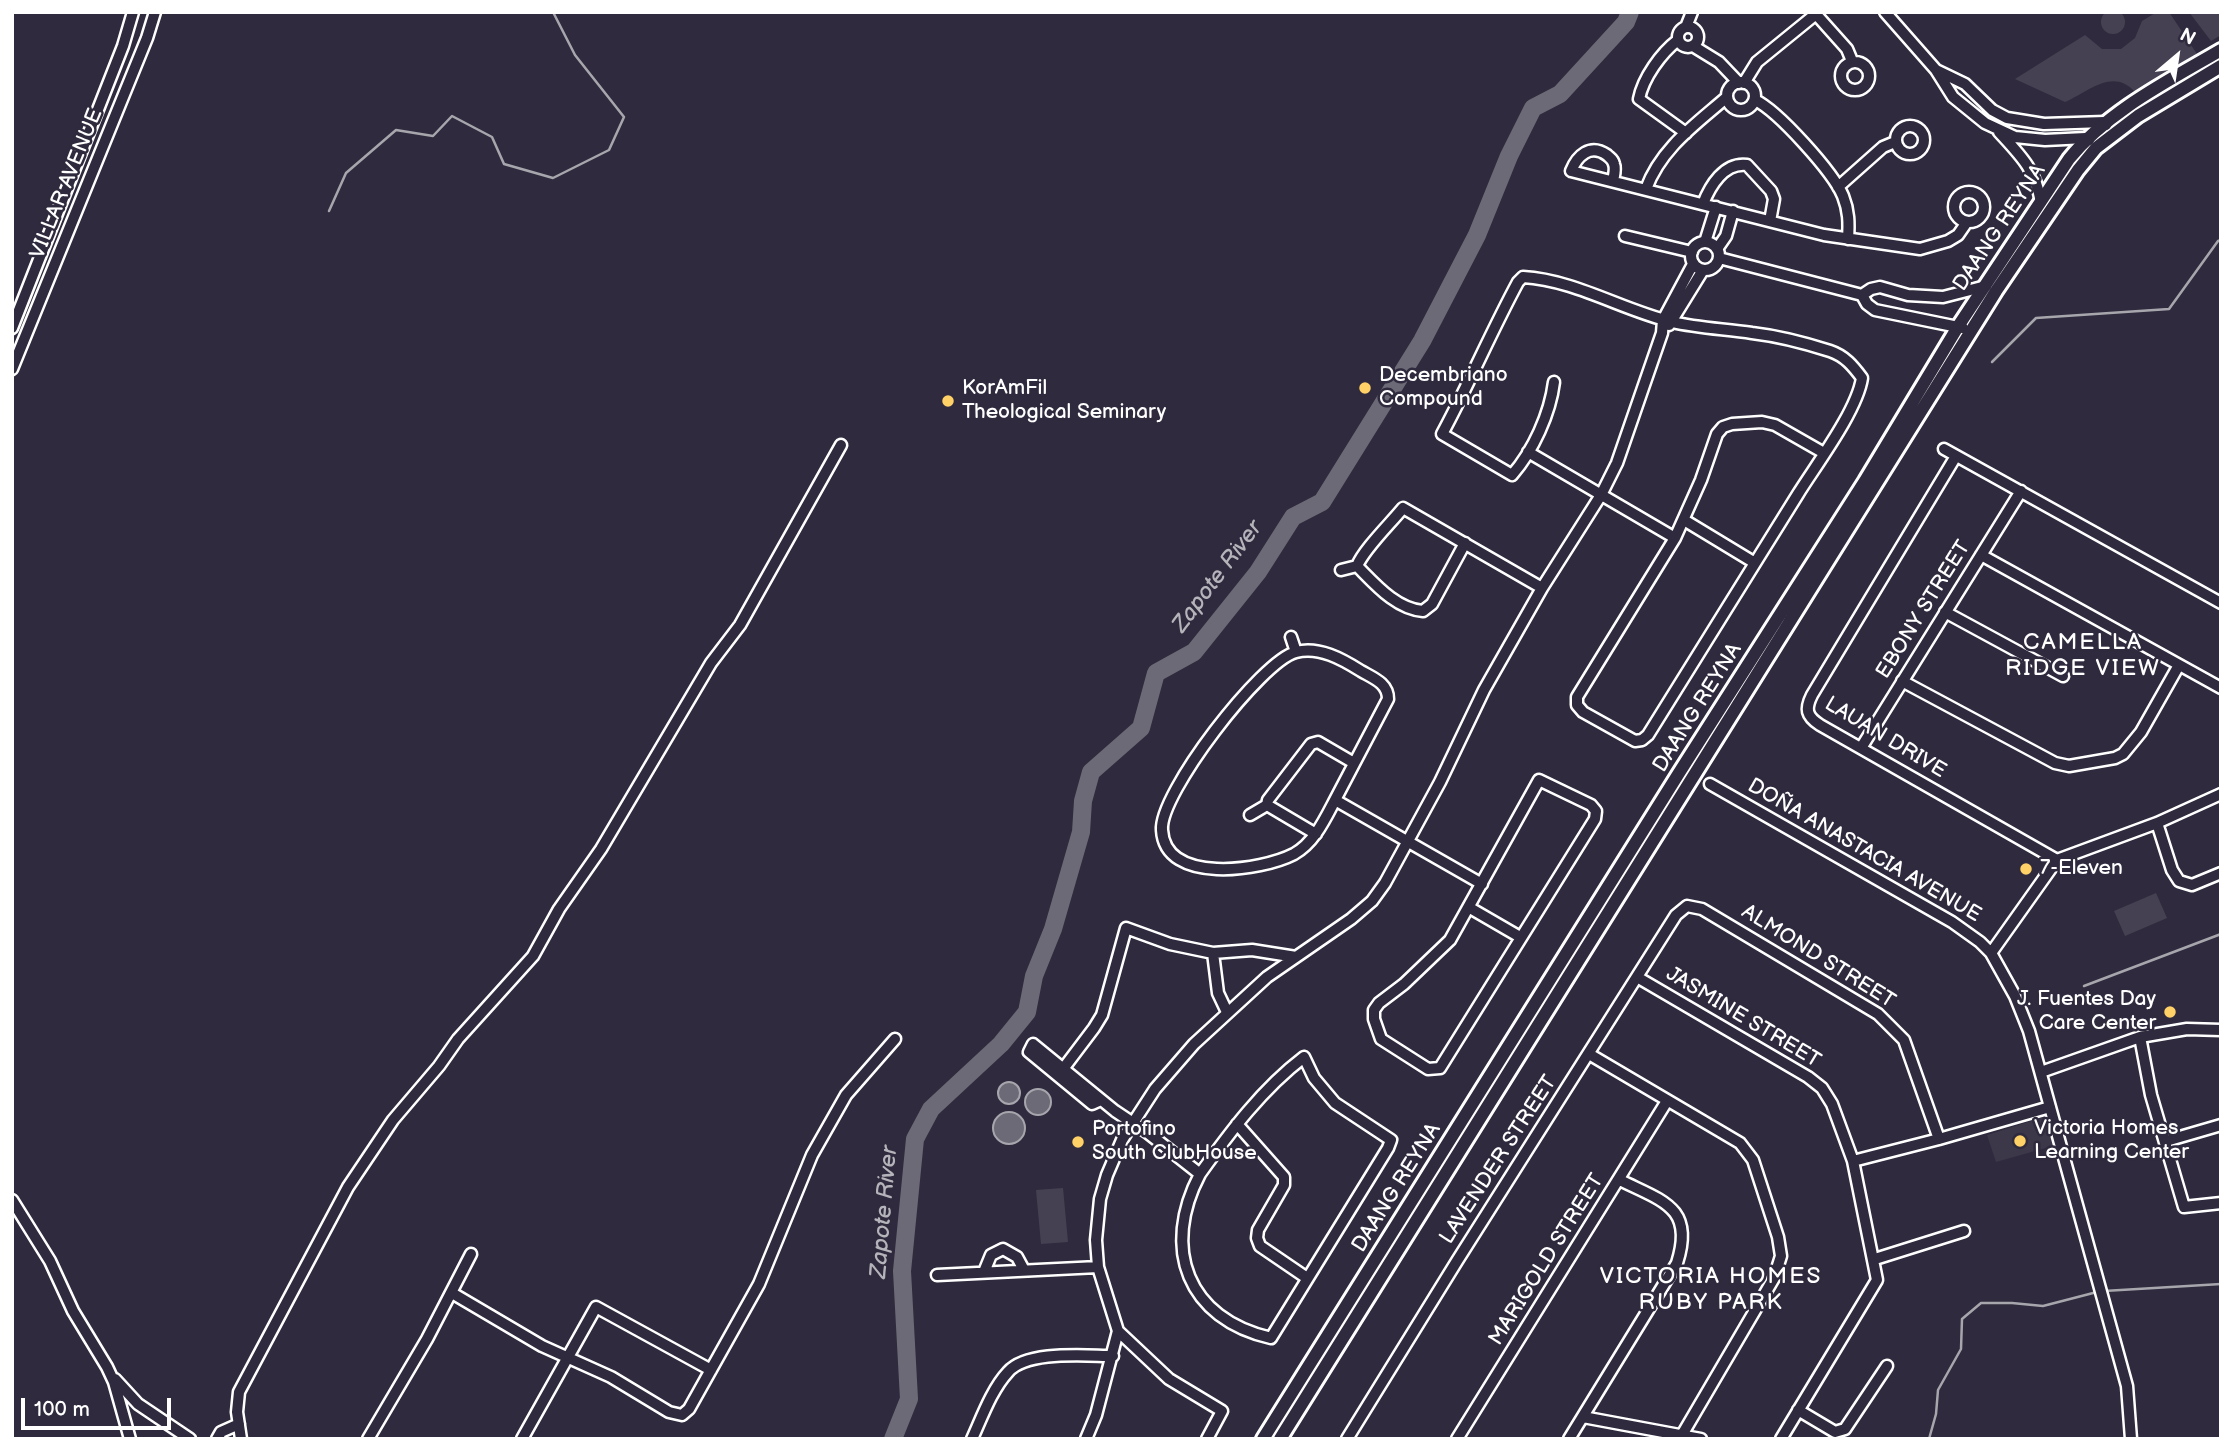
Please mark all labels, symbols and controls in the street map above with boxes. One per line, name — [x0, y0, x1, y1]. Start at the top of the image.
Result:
north arrow — [2142, 21, 2212, 91]
text: N — [2176, 24, 2199, 51]
street label: VILLAR AVENUE — [25, 105, 109, 263]
street label: DAANG REYNA — [1948, 160, 2052, 296]
place label: Decembriano Compound — [1379, 363, 1508, 413]
place label: KorAmFil Theological Seminary — [962, 376, 1166, 426]
marker: Decembriano Compound — [1357, 380, 1373, 396]
marker: KorAmFil Theological Seminary — [940, 393, 956, 409]
water label: Zapote River — [1167, 516, 1269, 638]
street label: EBONY STREET — [1871, 536, 1977, 684]
district label: CAMELLA RIDGE VIEW — [2006, 629, 2160, 683]
street label: DAANG REYNA — [1648, 639, 1748, 777]
street label: LAUAN DRIVE — [1820, 692, 1950, 784]
street label: DOÑA ANASTACIA AVENUE — [1743, 774, 1985, 928]
place label: 7-Eleven — [2040, 856, 2123, 882]
marker: 7-Eleven — [2018, 861, 2034, 877]
street label: ALMOND STREET — [1737, 900, 1899, 1014]
street label: JASMINE STREET — [1661, 962, 1825, 1074]
place label: J. Fuentes Day Care Center — [2017, 987, 2156, 1037]
marker: J. Fuentes Day Care Center — [2162, 1004, 2178, 1020]
street label: LAVENDER STREET — [1435, 1071, 1563, 1249]
place label: Victoria Homes Learning Center — [2034, 1116, 2189, 1166]
place label: Portofino South ClubHouse — [1092, 1117, 1257, 1167]
street label: DAANG REYNA — [1347, 1119, 1447, 1257]
marker: Victoria Homes Learning Center — [2012, 1133, 2028, 1149]
marker: Portofino South ClubHouse — [1070, 1134, 1086, 1150]
water label: Zapote River — [865, 1145, 905, 1279]
street label: MARIGOLD STREET — [1484, 1170, 1610, 1350]
district label: VICTORIA HOMES RUBY PARK — [1601, 1263, 1821, 1317]
scale bar — [24, 1384, 175, 1428]
text: 100 m — [34, 1397, 90, 1422]

